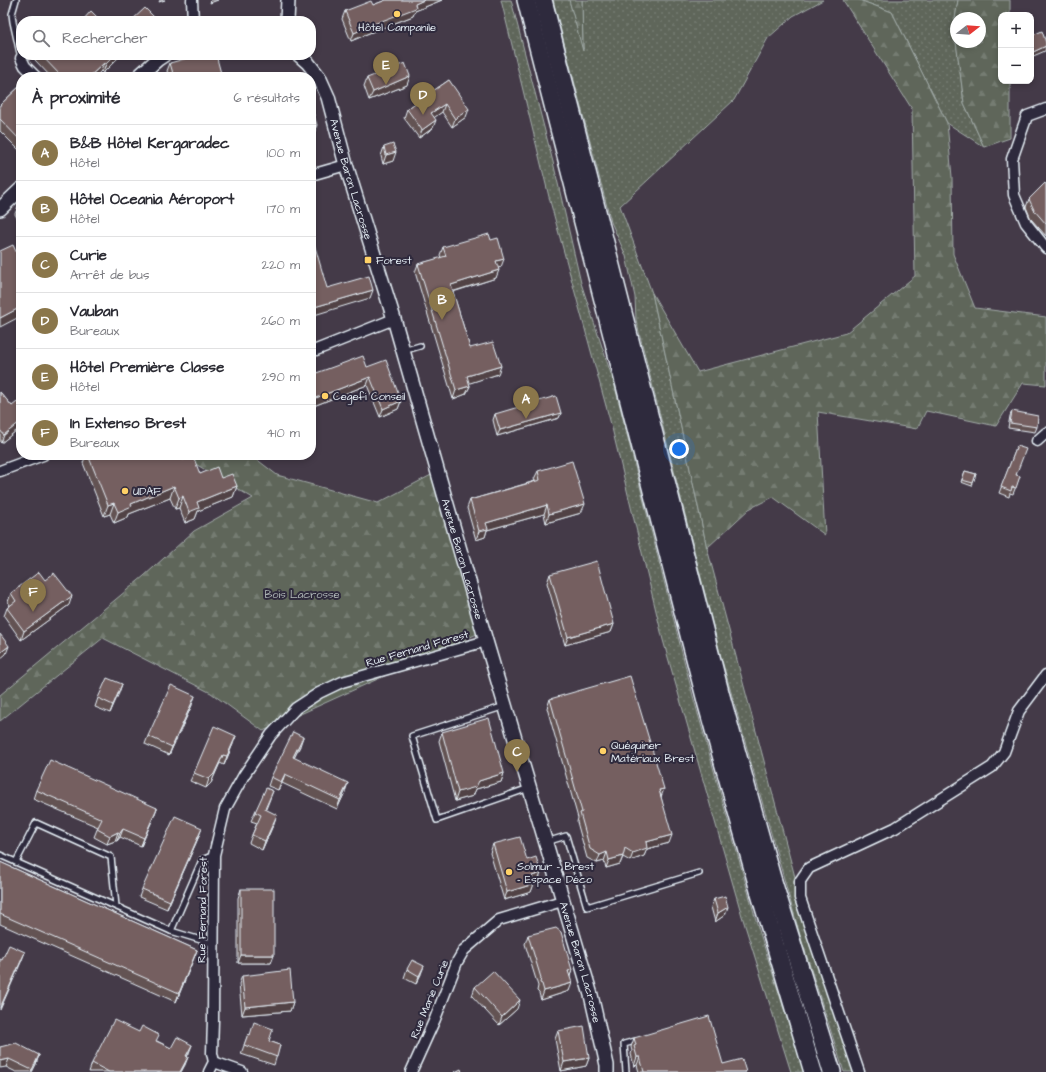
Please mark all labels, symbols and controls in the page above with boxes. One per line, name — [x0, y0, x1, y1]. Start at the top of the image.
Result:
marker: Hôtel Campanile — [392, 9, 402, 19]
north arrow — [950, 12, 986, 48]
map controls — [998, 12, 1034, 84]
button: + — [998, 12, 1034, 48]
search box — [16, 16, 316, 60]
place label: Hôtel Campanile — [358, 20, 436, 35]
icon: search — [30, 27, 52, 49]
text: Rechercher — [62, 28, 147, 49]
button: − — [998, 48, 1034, 84]
pin: E — [373, 52, 399, 85]
pin: D — [410, 82, 436, 115]
text: À proximité — [32, 86, 121, 110]
text: 6 résultats — [234, 89, 300, 107]
street label: Avenue Baron Lacrosse — [326, 117, 376, 241]
text: B&B Hôtel Kergaradec — [70, 133, 230, 154]
text: A — [41, 144, 49, 162]
text: 100 m — [267, 144, 300, 162]
text: Hôtel — [70, 154, 100, 172]
text: Hôtel Oceania Aéroport — [70, 189, 234, 210]
text: B — [40, 200, 50, 218]
text: 170 m — [267, 200, 300, 218]
text: Hôtel — [70, 210, 100, 228]
text: Curie — [70, 245, 107, 266]
place label: Forest — [376, 253, 412, 268]
marker: Forest — [363, 255, 373, 265]
text: C — [40, 256, 50, 274]
text: 220 m — [262, 256, 300, 274]
text: Arrêt de bus — [70, 266, 150, 284]
pin: B — [429, 287, 455, 320]
text: Vauban — [70, 301, 118, 322]
text: D — [41, 312, 49, 330]
text: 260 m — [261, 312, 300, 330]
text: Bureaux — [70, 322, 119, 340]
text: Hôtel Première Classe — [70, 357, 224, 378]
text: E — [41, 368, 49, 386]
text: 290 m — [262, 368, 300, 386]
text: Hôtel — [70, 378, 100, 396]
pin: A — [513, 386, 539, 419]
place label: Cegefi Conseil — [333, 389, 406, 405]
marker: Cegefi Conseil — [320, 391, 330, 401]
text: In Extenso Brest — [70, 413, 186, 434]
text: F — [40, 424, 50, 442]
text: 410 m — [266, 424, 300, 442]
text: Bureaux — [70, 434, 119, 452]
your location — [669, 439, 689, 459]
place label: UDAF — [133, 484, 161, 499]
marker: UDAF — [120, 486, 130, 496]
street label: Avenue Baron Lacrosse — [438, 497, 487, 621]
pin: F — [20, 579, 46, 612]
park label: Bois Lacrosse — [264, 587, 340, 602]
street label: Rue Fernand Forest — [364, 627, 471, 670]
place label: Quéguiner Matériaux Brest — [611, 738, 695, 766]
pin: C — [504, 739, 530, 772]
marker: Quéguiner Matériaux Brest — [598, 746, 608, 756]
street label: Rue Fernand Forest — [194, 856, 211, 963]
place label: Solmur - Brest - Espace Déco — [517, 859, 595, 887]
marker: Solmur - Brest - Espace Déco — [504, 867, 514, 877]
street label: Avenue Baron Lacrosse — [556, 900, 604, 1024]
street label: Rue Marie Curie — [407, 958, 452, 1041]

